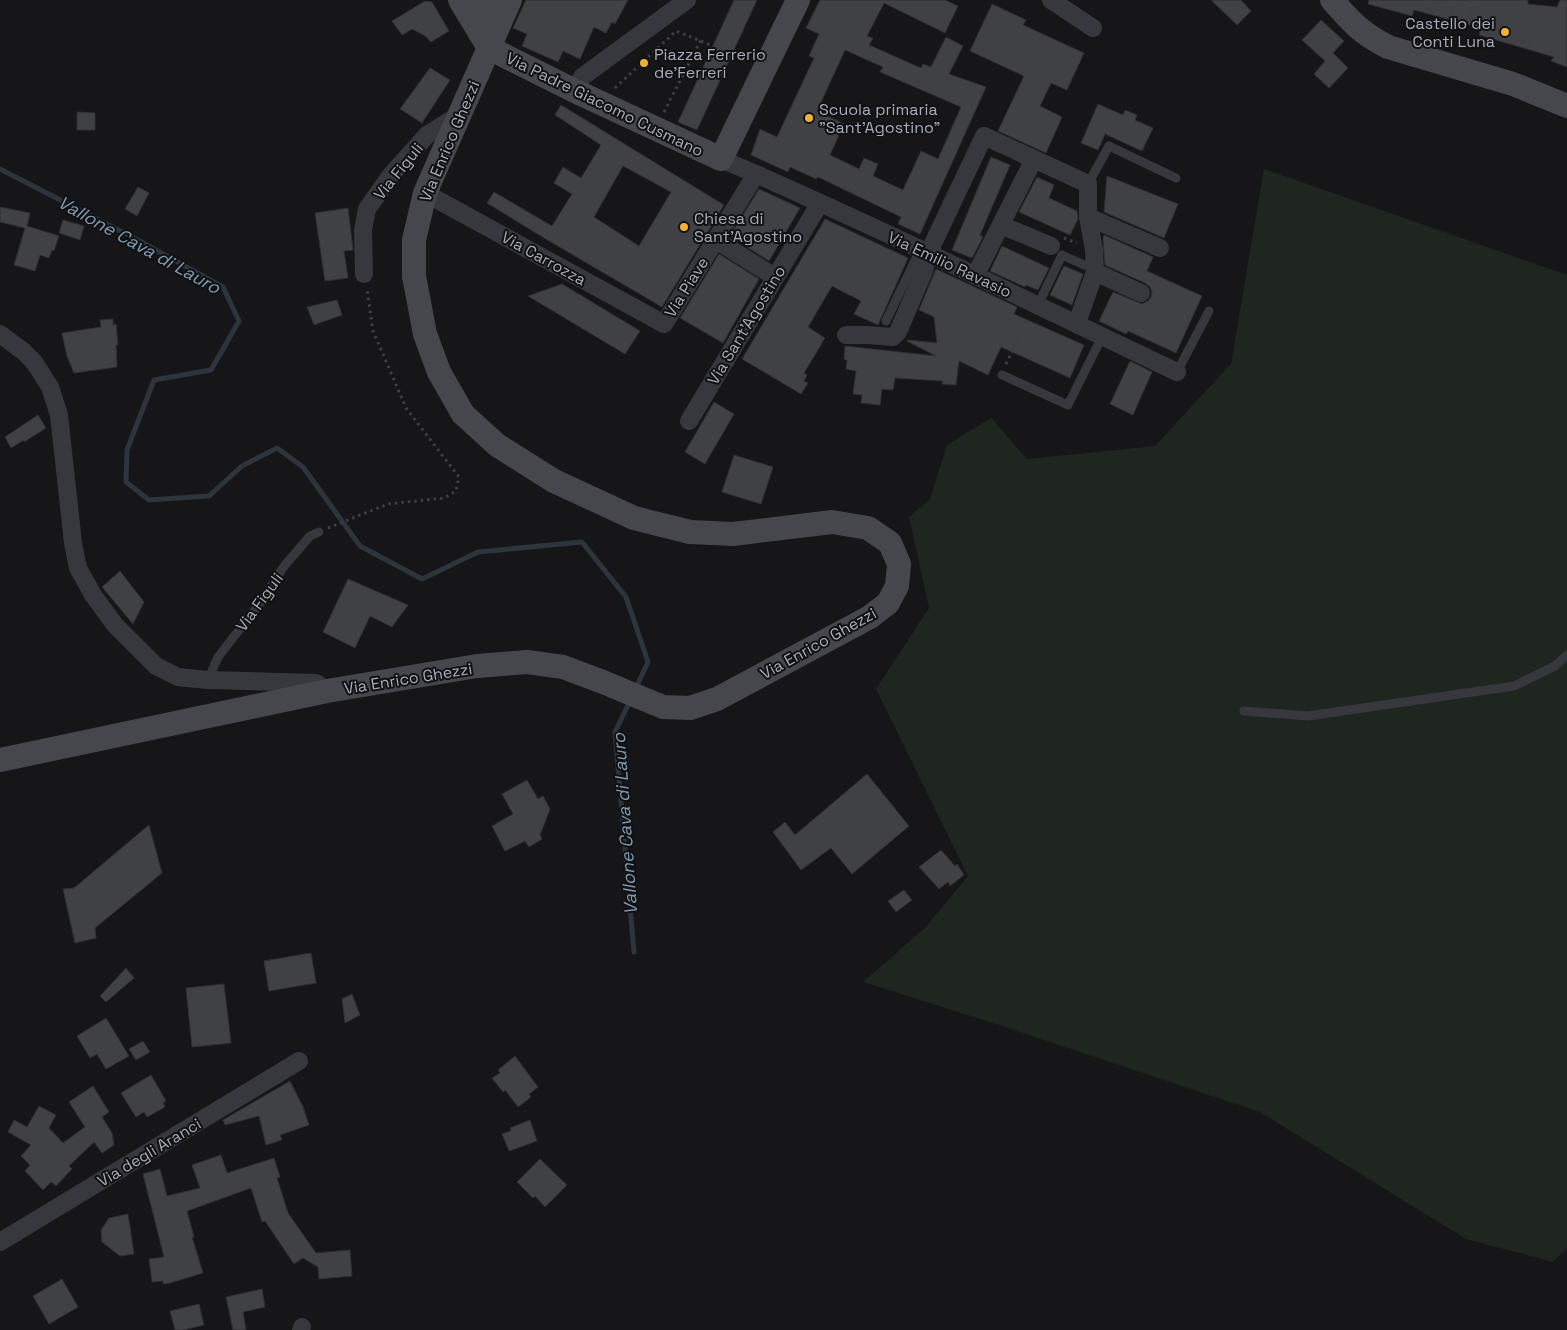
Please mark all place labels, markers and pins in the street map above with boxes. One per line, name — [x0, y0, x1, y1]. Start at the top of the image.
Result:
place label: Castello dei Conti Luna — [1405, 13, 1495, 52]
marker: Castello dei Conti Luna — [1499, 26, 1511, 38]
place label: Piazza Ferrerio de'Ferreri — [654, 44, 766, 83]
marker: Piazza Ferrerio de'Ferreri — [638, 57, 650, 69]
place label: Scuola primaria "Sant'Agostino" — [819, 99, 940, 138]
marker: Scuola primaria "Sant'Agostino" — [803, 112, 815, 124]
place label: Chiesa di Sant'Agostino — [694, 208, 802, 247]
marker: Chiesa di Sant'Agostino — [678, 221, 690, 233]

